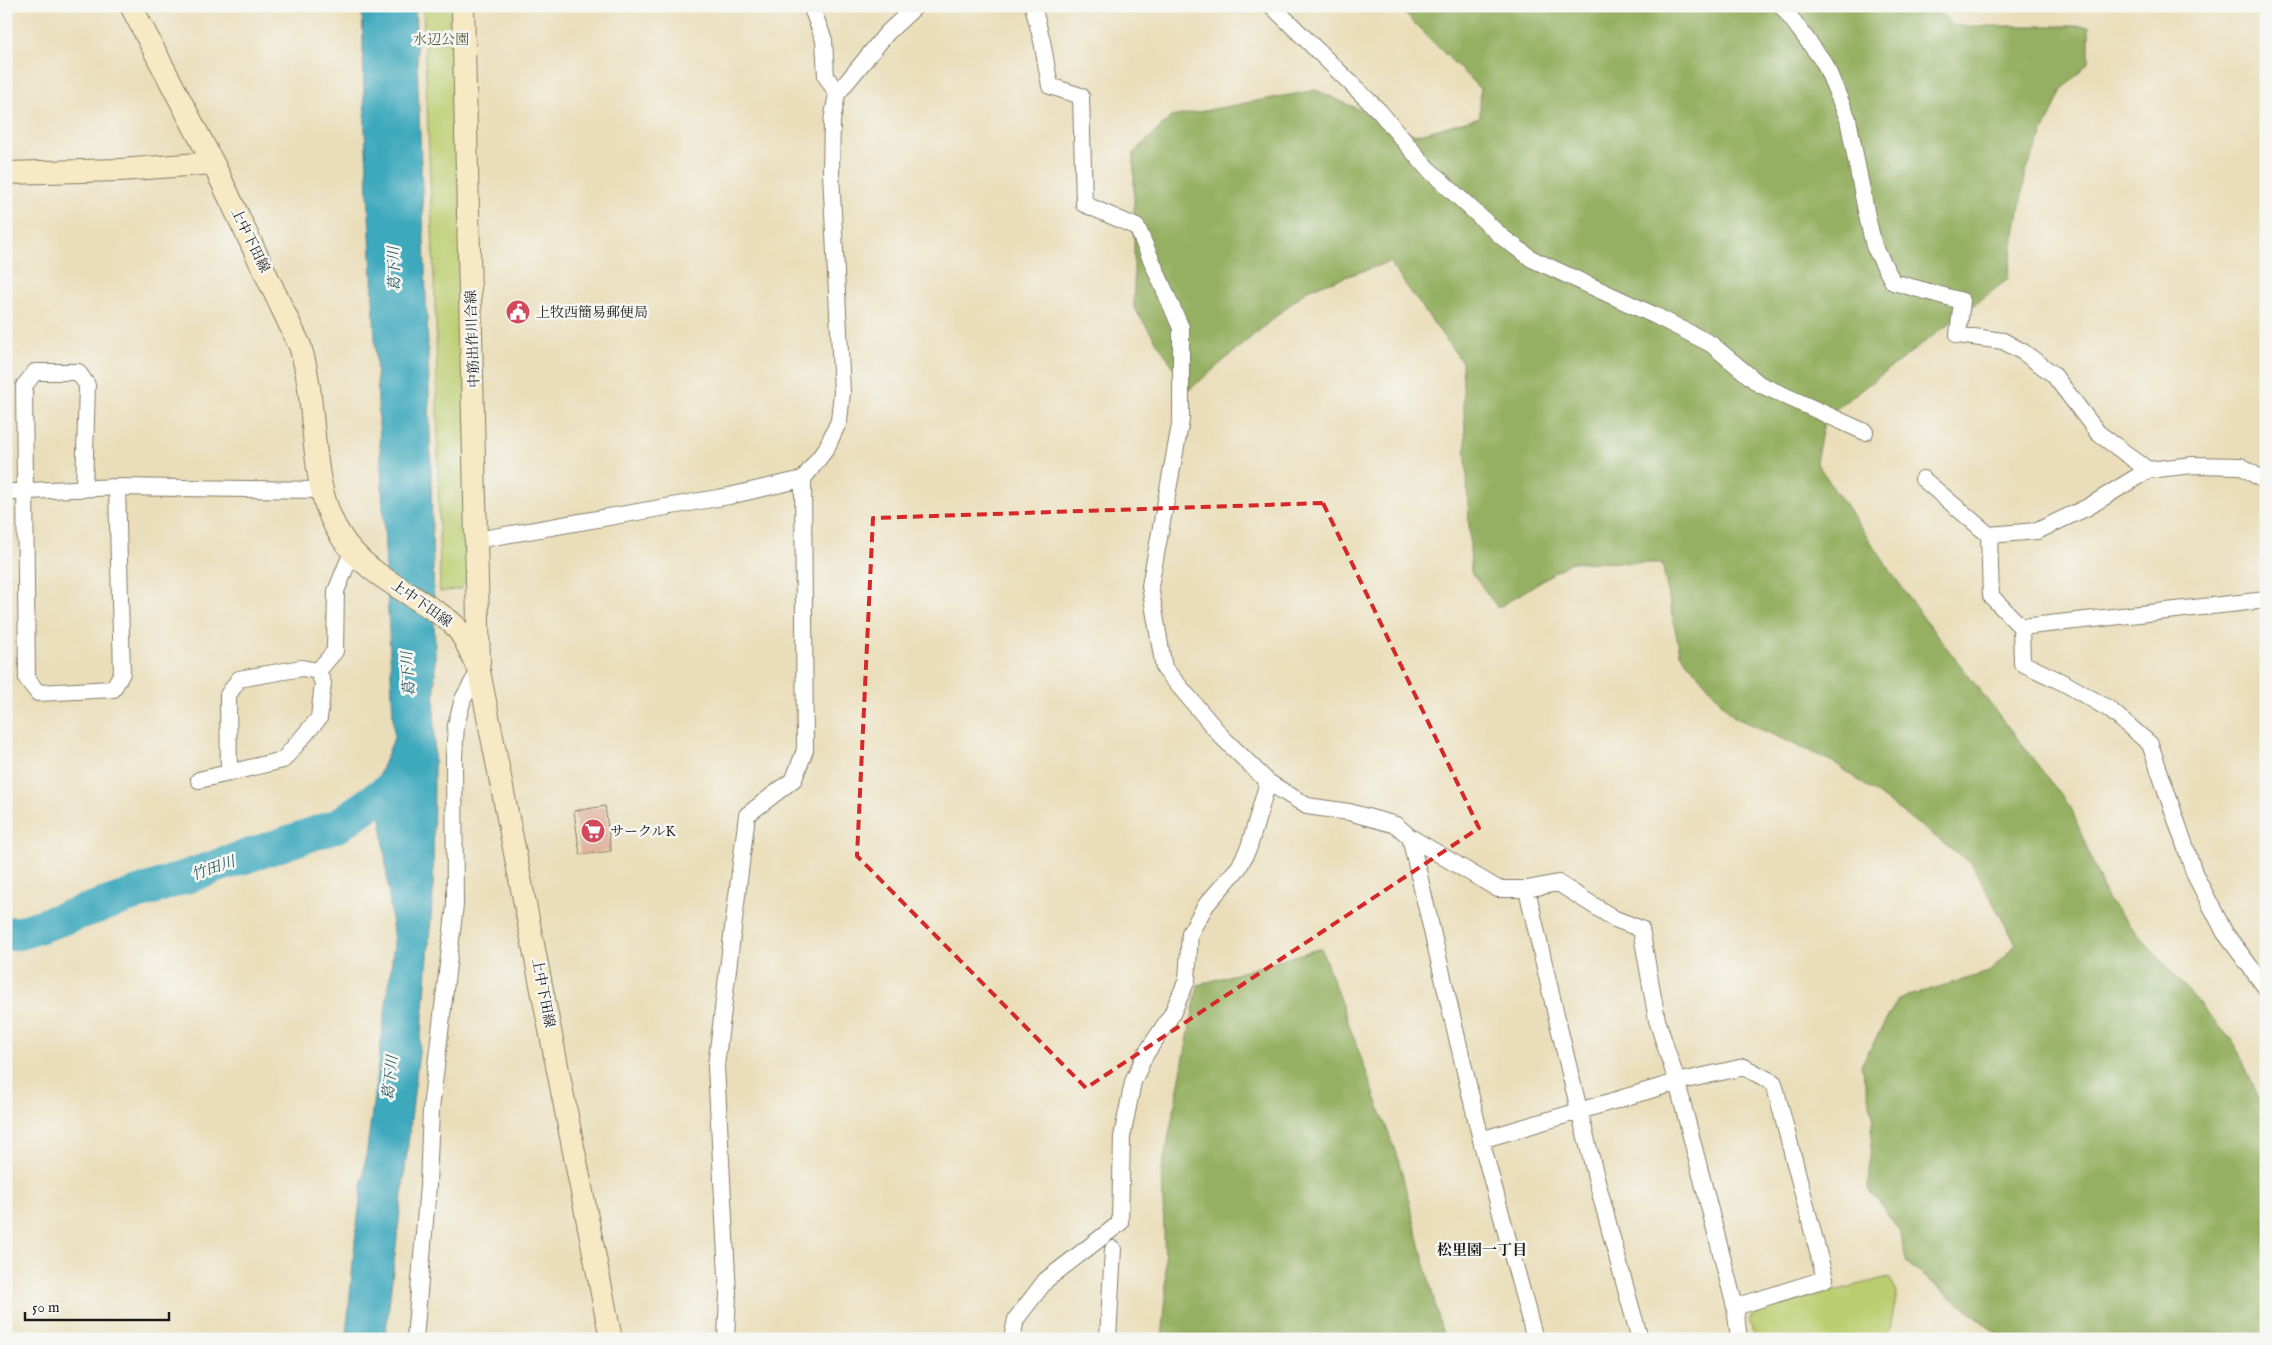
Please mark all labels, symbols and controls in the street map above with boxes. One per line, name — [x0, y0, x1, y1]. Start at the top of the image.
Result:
park label: 水辺公園 — [413, 31, 469, 49]
street label: 上中下田線 — [227, 205, 274, 276]
water label: 葛下川 — [385, 244, 404, 292]
street label: 中筋出作川合線 — [462, 290, 484, 388]
public building icon: 上牧西簡易郵便局 — [505, 299, 531, 325]
place label: 上牧西簡易郵便局 — [536, 304, 648, 322]
street label: 上中下田線 — [388, 576, 455, 631]
water label: 葛下川 — [398, 649, 419, 697]
supermarket icon: サークルK — [580, 818, 606, 844]
place label: サークルK — [610, 823, 677, 841]
water label: 竹田川 — [189, 852, 239, 885]
street label: 上中下田線 — [528, 957, 559, 1029]
water label: 葛下川 — [379, 1053, 403, 1101]
district label: 松里園一丁目 — [1437, 1241, 1527, 1260]
scale bar — [25, 1290, 169, 1322]
text: 50 m — [32, 1298, 60, 1317]

